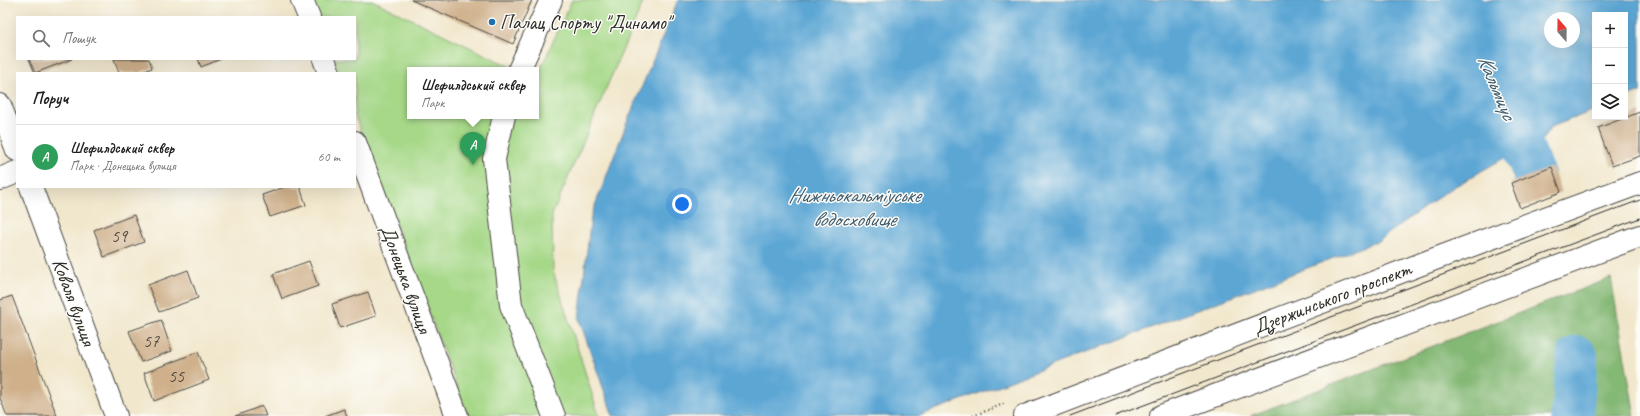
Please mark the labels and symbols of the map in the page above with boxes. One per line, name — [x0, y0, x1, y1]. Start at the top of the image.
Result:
place label: Палац Спорту "Динамо" — [500, 10, 675, 35]
north arrow — [1544, 12, 1580, 48]
marker: Палац Спорту "Динамо" — [487, 17, 497, 27]
water label: Кальмиус — [1472, 51, 1523, 125]
pin: A — [460, 132, 486, 165]
water label: Нижньокальміуське водосховище — [788, 182, 923, 232]
your location — [672, 194, 692, 214]
street label: Донецька вулиця — [375, 221, 438, 339]
house number: 59 — [111, 225, 129, 247]
street label: Коваля вулиця — [47, 255, 102, 351]
street label: Дзержинського проспект — [1249, 256, 1417, 341]
house number: 57 — [143, 330, 160, 352]
house number: 55 — [168, 365, 185, 387]

